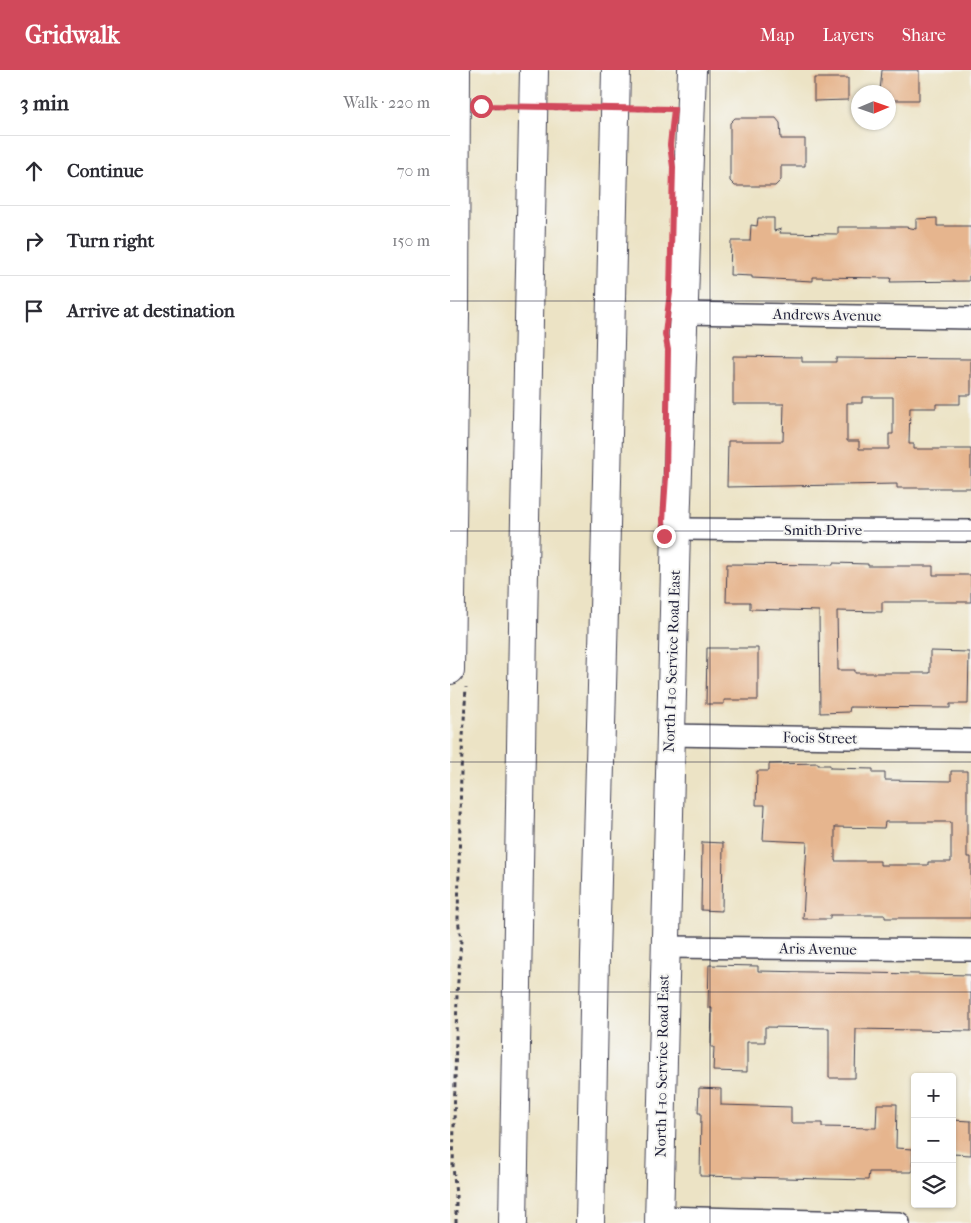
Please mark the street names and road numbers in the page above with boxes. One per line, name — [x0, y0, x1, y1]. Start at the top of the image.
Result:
street label: Andrews Avenue — [772, 305, 882, 325]
street label: Smith Drive — [784, 521, 863, 539]
street label: North I-10 Service Road East — [660, 569, 684, 753]
street label: Focis Street — [782, 728, 858, 748]
street label: Aris Avenue — [778, 939, 858, 959]
street label: North I-10 Service Road East — [651, 974, 673, 1158]

